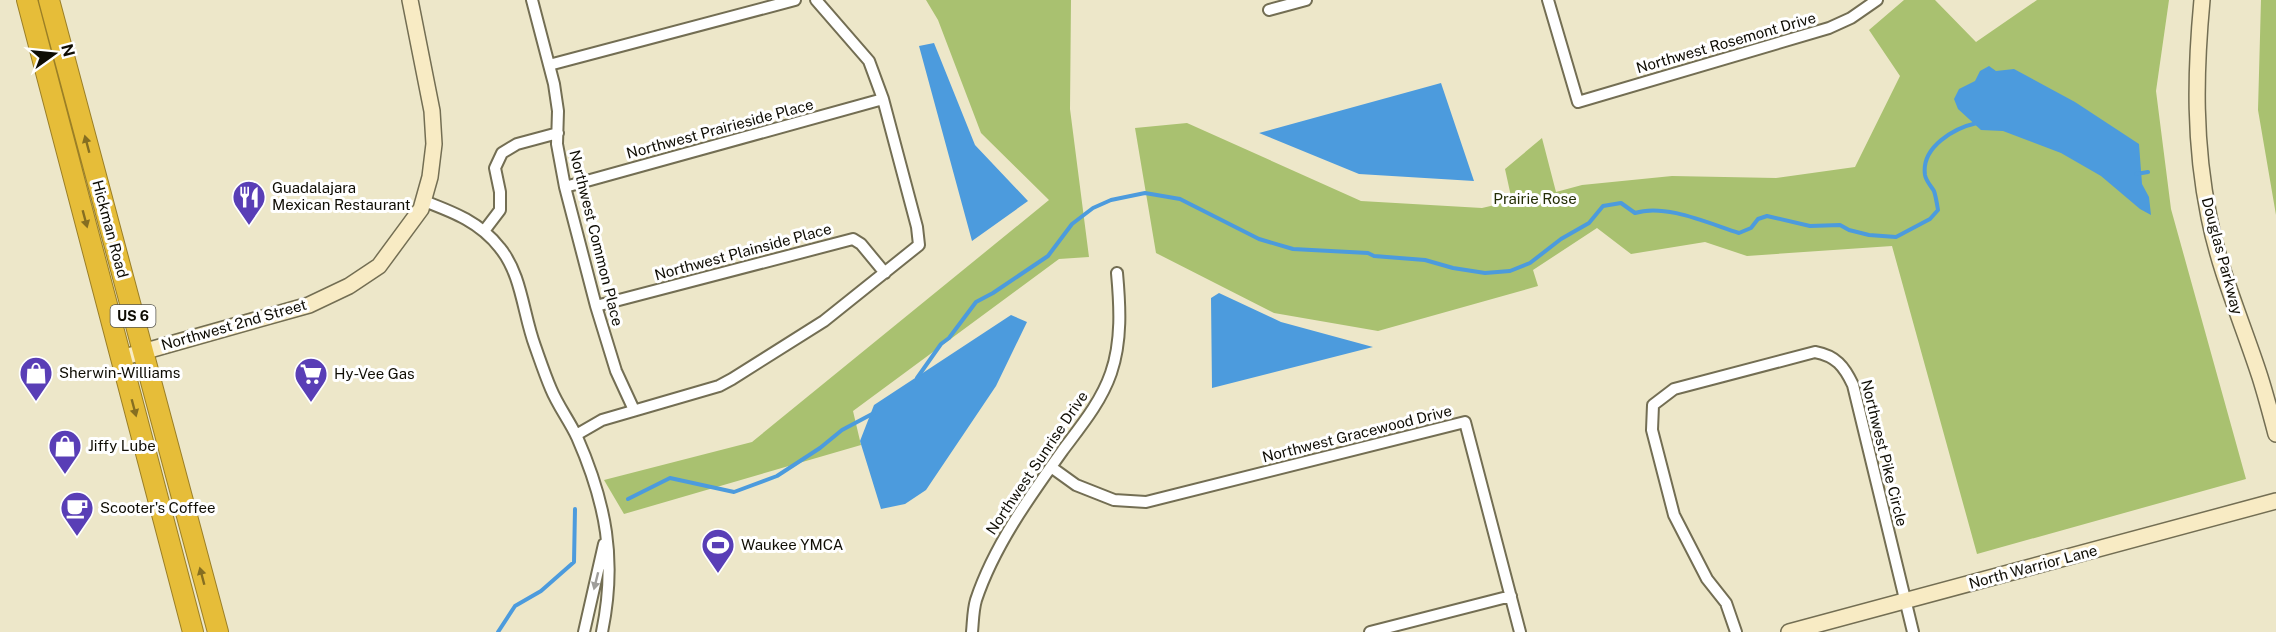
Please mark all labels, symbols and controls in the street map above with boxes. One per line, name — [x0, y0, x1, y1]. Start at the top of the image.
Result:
street label: Northwest Rosemont Drive — [1634, 9, 1818, 76]
north arrow — [24, 24, 84, 84]
text: N — [57, 42, 79, 59]
street label: Northwest Prairieside Place — [624, 95, 815, 162]
one-way arrow — [82, 134, 92, 153]
street label: Northwest Common Place — [566, 148, 627, 328]
street label: Hickman Road — [89, 178, 132, 280]
restaurant icon: Guadalajara Mexican Restaurant — [231, 179, 267, 226]
place label: Guadalajara Mexican Restaurant — [272, 179, 411, 213]
park label: Prairie Rose — [1493, 190, 1577, 207]
street label: Douglas Parkway — [2199, 195, 2246, 316]
one-way arrow — [81, 210, 90, 228]
street label: Northwest Plainside Place — [653, 220, 833, 283]
street label: Northwest 2nd Street — [159, 296, 309, 353]
road number: US 6 — [110, 305, 156, 327]
shop icon: Sherwin-Williams — [18, 355, 54, 402]
supermarket icon: Hy-Vee Gas — [293, 356, 329, 403]
place label: Sherwin-Williams — [59, 364, 180, 381]
place label: Hy-Vee Gas — [334, 365, 415, 382]
street label: Northwest Pike Circle — [1858, 378, 1911, 528]
street label: Northwest Sunrise Drive — [982, 388, 1091, 538]
one-way arrow — [130, 399, 140, 417]
street label: Northwest Gracewood Drive — [1260, 402, 1453, 465]
shop icon: Jiffy Lube — [47, 428, 83, 475]
place label: Jiffy Lube — [88, 437, 156, 454]
cafe icon: Scooter's Coffee — [59, 490, 95, 537]
place label: Scooter's Coffee — [100, 499, 216, 516]
sports icon: Waukee YMCA — [700, 527, 736, 574]
place label: Waukee YMCA — [741, 536, 844, 553]
street label: North Warrior Lane — [1967, 541, 2099, 592]
one-way arrow — [197, 566, 207, 585]
one-way arrow — [591, 571, 601, 590]

